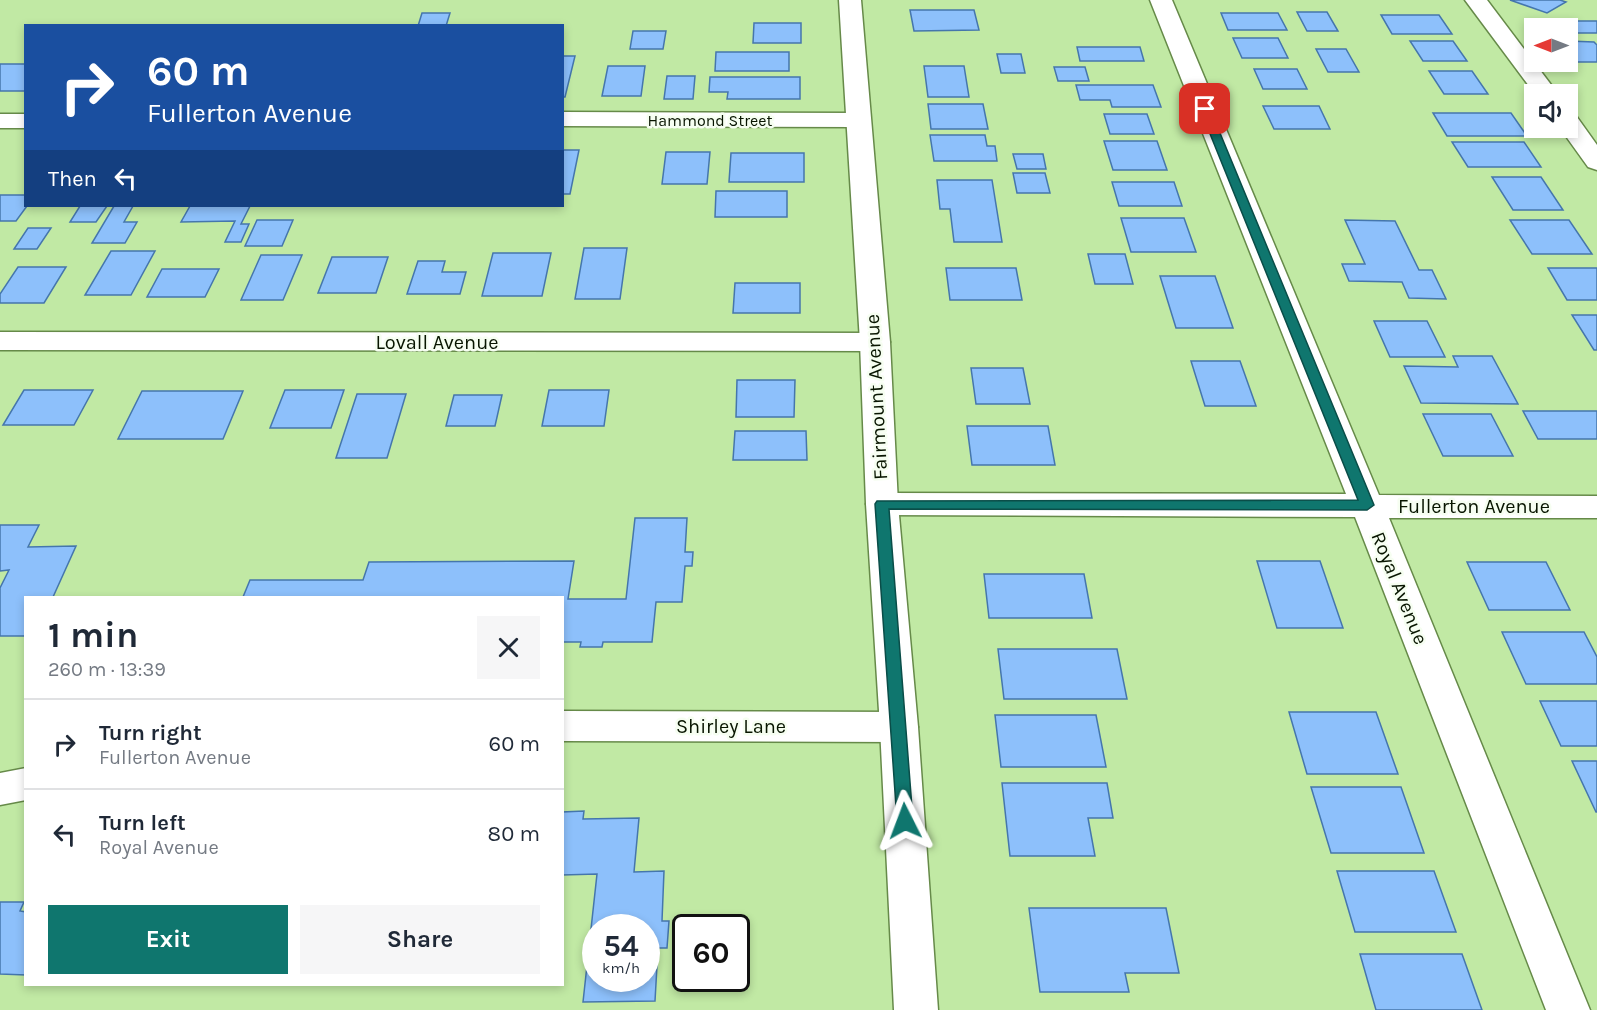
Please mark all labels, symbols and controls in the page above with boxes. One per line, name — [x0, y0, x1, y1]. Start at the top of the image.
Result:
north arrow — [1524, 18, 1578, 72]
map controls — [1524, 18, 1578, 138]
text: 60 m — [147, 46, 250, 96]
icon: right — [48, 48, 126, 126]
pin — [1179, 83, 1230, 134]
button: sound — [1524, 84, 1578, 138]
icon: arrive — [1188, 92, 1221, 125]
text: Fullerton Avenue — [147, 97, 352, 129]
street label: Hammond Street — [647, 111, 773, 130]
icon: left — [109, 162, 142, 195]
text: Then — [48, 166, 97, 192]
street label: Fairmount Avenue — [861, 313, 892, 481]
street label: Lovall Avenue — [375, 331, 499, 354]
street label: Fullerton Avenue — [1398, 495, 1550, 518]
street label: Royal Avenue — [1366, 528, 1433, 648]
text: 1 min — [48, 614, 138, 656]
button: close — [477, 616, 540, 679]
text: 260 m · 13:39 — [48, 658, 166, 681]
street label: Shirley Lane — [676, 715, 786, 738]
text: Turn right — [99, 720, 202, 746]
icon: right — [48, 728, 81, 761]
text: 60 m — [489, 731, 540, 757]
text: Fullerton Avenue — [99, 746, 251, 769]
position arrow — [873, 789, 937, 853]
text: Turn left — [99, 810, 186, 836]
icon: left — [48, 818, 81, 851]
text: 80 m — [488, 821, 540, 847]
text: Royal Avenue — [99, 836, 219, 859]
button: Exit — [48, 905, 288, 974]
button: Share — [300, 905, 540, 974]
speed limit sign: 60 — [672, 914, 750, 992]
text: 54 — [603, 928, 639, 964]
text: km/h — [602, 959, 640, 977]

